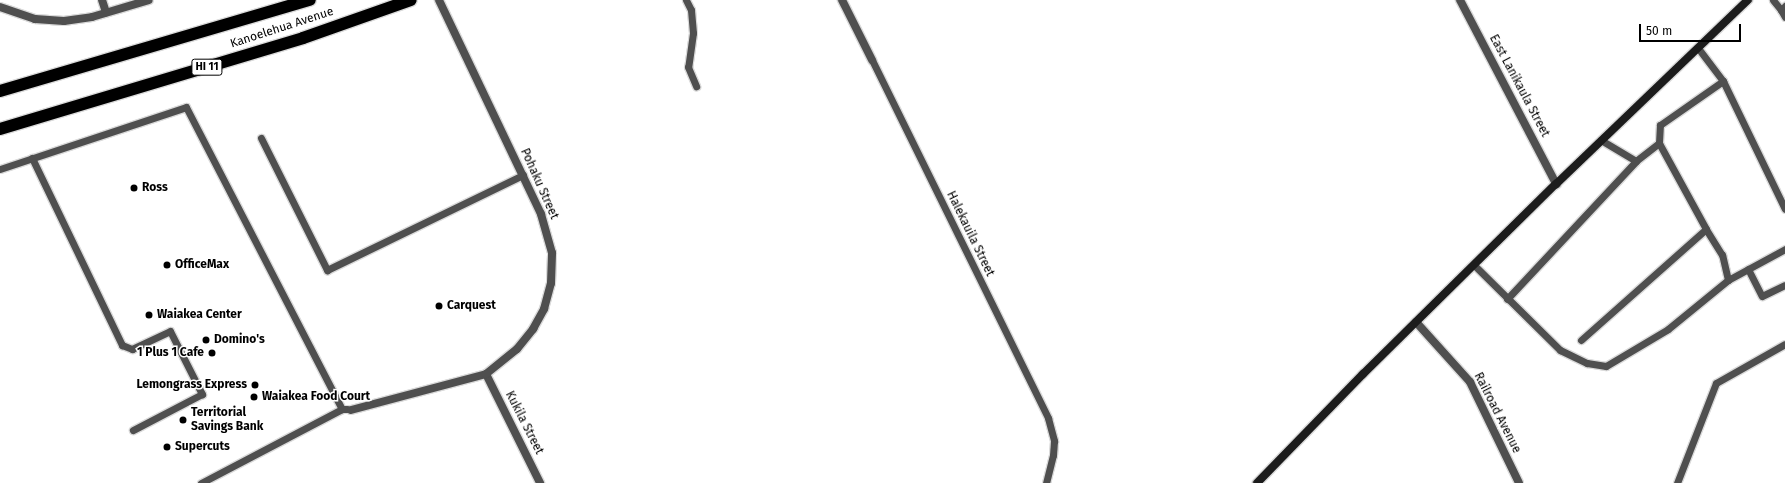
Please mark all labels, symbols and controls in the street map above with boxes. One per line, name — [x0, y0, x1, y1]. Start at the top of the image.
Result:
street label: Kanoelehua Avenue — [229, 5, 335, 51]
scale bar — [1641, 16, 1743, 42]
text: 50 m — [1646, 24, 1672, 38]
street label: East Lanikaula Street — [1486, 32, 1552, 140]
road number: HI 11 — [191, 58, 223, 76]
street label: Pohaku Street — [517, 146, 561, 222]
place label: Ross — [142, 181, 168, 195]
marker: Ross — [129, 183, 139, 193]
street label: Halekauila Street — [943, 189, 997, 279]
place label: OfficeMax — [175, 258, 229, 272]
marker: OfficeMax — [162, 260, 172, 270]
place label: Carquest — [447, 299, 496, 313]
marker: Carquest — [434, 301, 444, 311]
place label: Waiakea Center — [157, 308, 242, 322]
marker: Waiakea Center — [144, 310, 154, 320]
place label: Domino's — [214, 333, 265, 347]
marker: Domino's — [201, 335, 211, 345]
place label: 1 Plus 1 Cafe — [137, 346, 204, 360]
marker: 1 Plus 1 Cafe — [207, 348, 217, 358]
street label: Railroad Avenue — [1471, 370, 1523, 456]
place label: Lemongrass Express — [136, 378, 247, 392]
marker: Lemongrass Express — [250, 380, 260, 390]
street label: Kukila Street — [502, 389, 546, 457]
place label: Waiakea Food Court — [262, 390, 370, 404]
marker: Waiakea Food Court — [249, 392, 259, 402]
place label: Territorial Savings Bank — [191, 406, 263, 434]
marker: Territorial Savings Bank — [178, 415, 188, 425]
place label: Supercuts — [175, 440, 230, 454]
marker: Supercuts — [162, 442, 172, 452]

